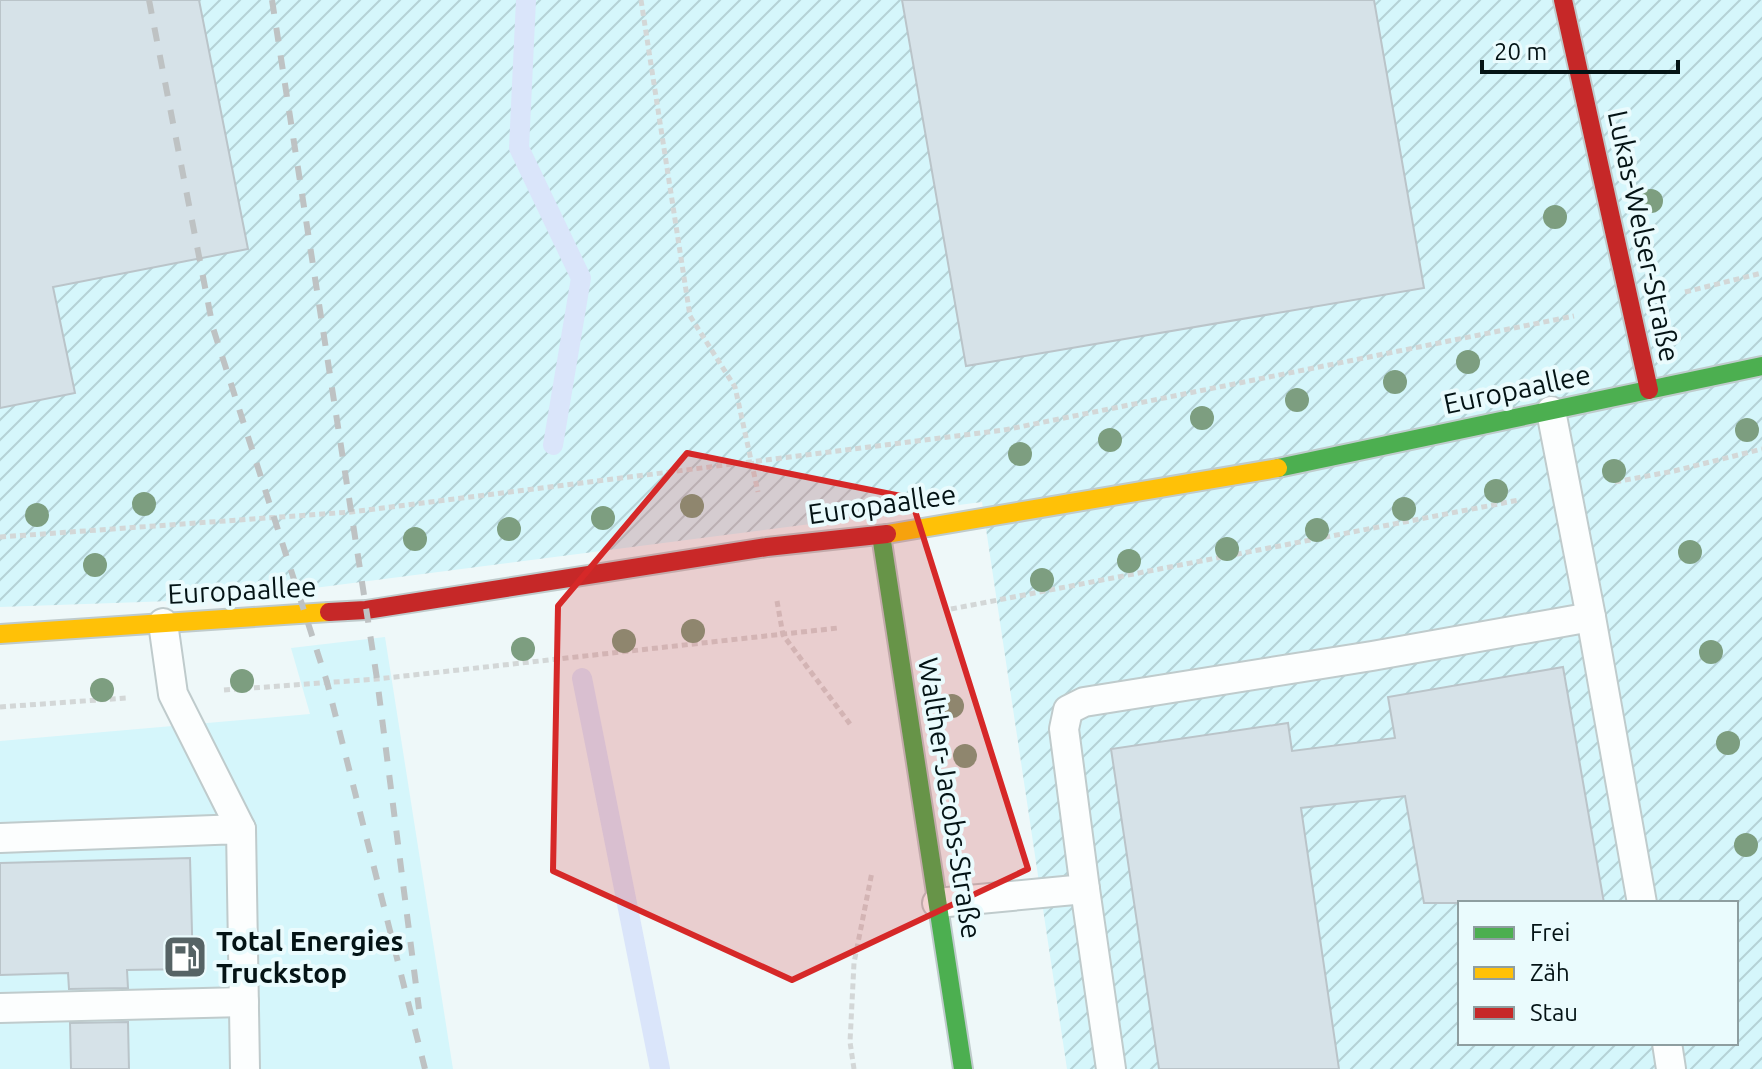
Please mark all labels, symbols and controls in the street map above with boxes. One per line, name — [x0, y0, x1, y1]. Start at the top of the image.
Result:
scale bar — [1482, 24, 1678, 74]
text: 20 m — [1494, 38, 1547, 65]
street label: Lukas-Welser-Straße — [1603, 107, 1686, 364]
street label: Europaallee — [1441, 358, 1593, 419]
street label: Europaallee — [806, 478, 958, 529]
street label: Europaallee — [167, 570, 317, 609]
street label: Walther-Jacobs-Straße — [913, 655, 988, 941]
legend — [1458, 901, 1738, 1045]
text: Frei — [1530, 919, 1570, 946]
place label: Total Energies Truckstop — [216, 925, 404, 988]
fuel station icon: Total Energies Truckstop — [161, 933, 209, 981]
text: Zäh — [1530, 959, 1570, 986]
text: Stau — [1530, 999, 1578, 1026]

